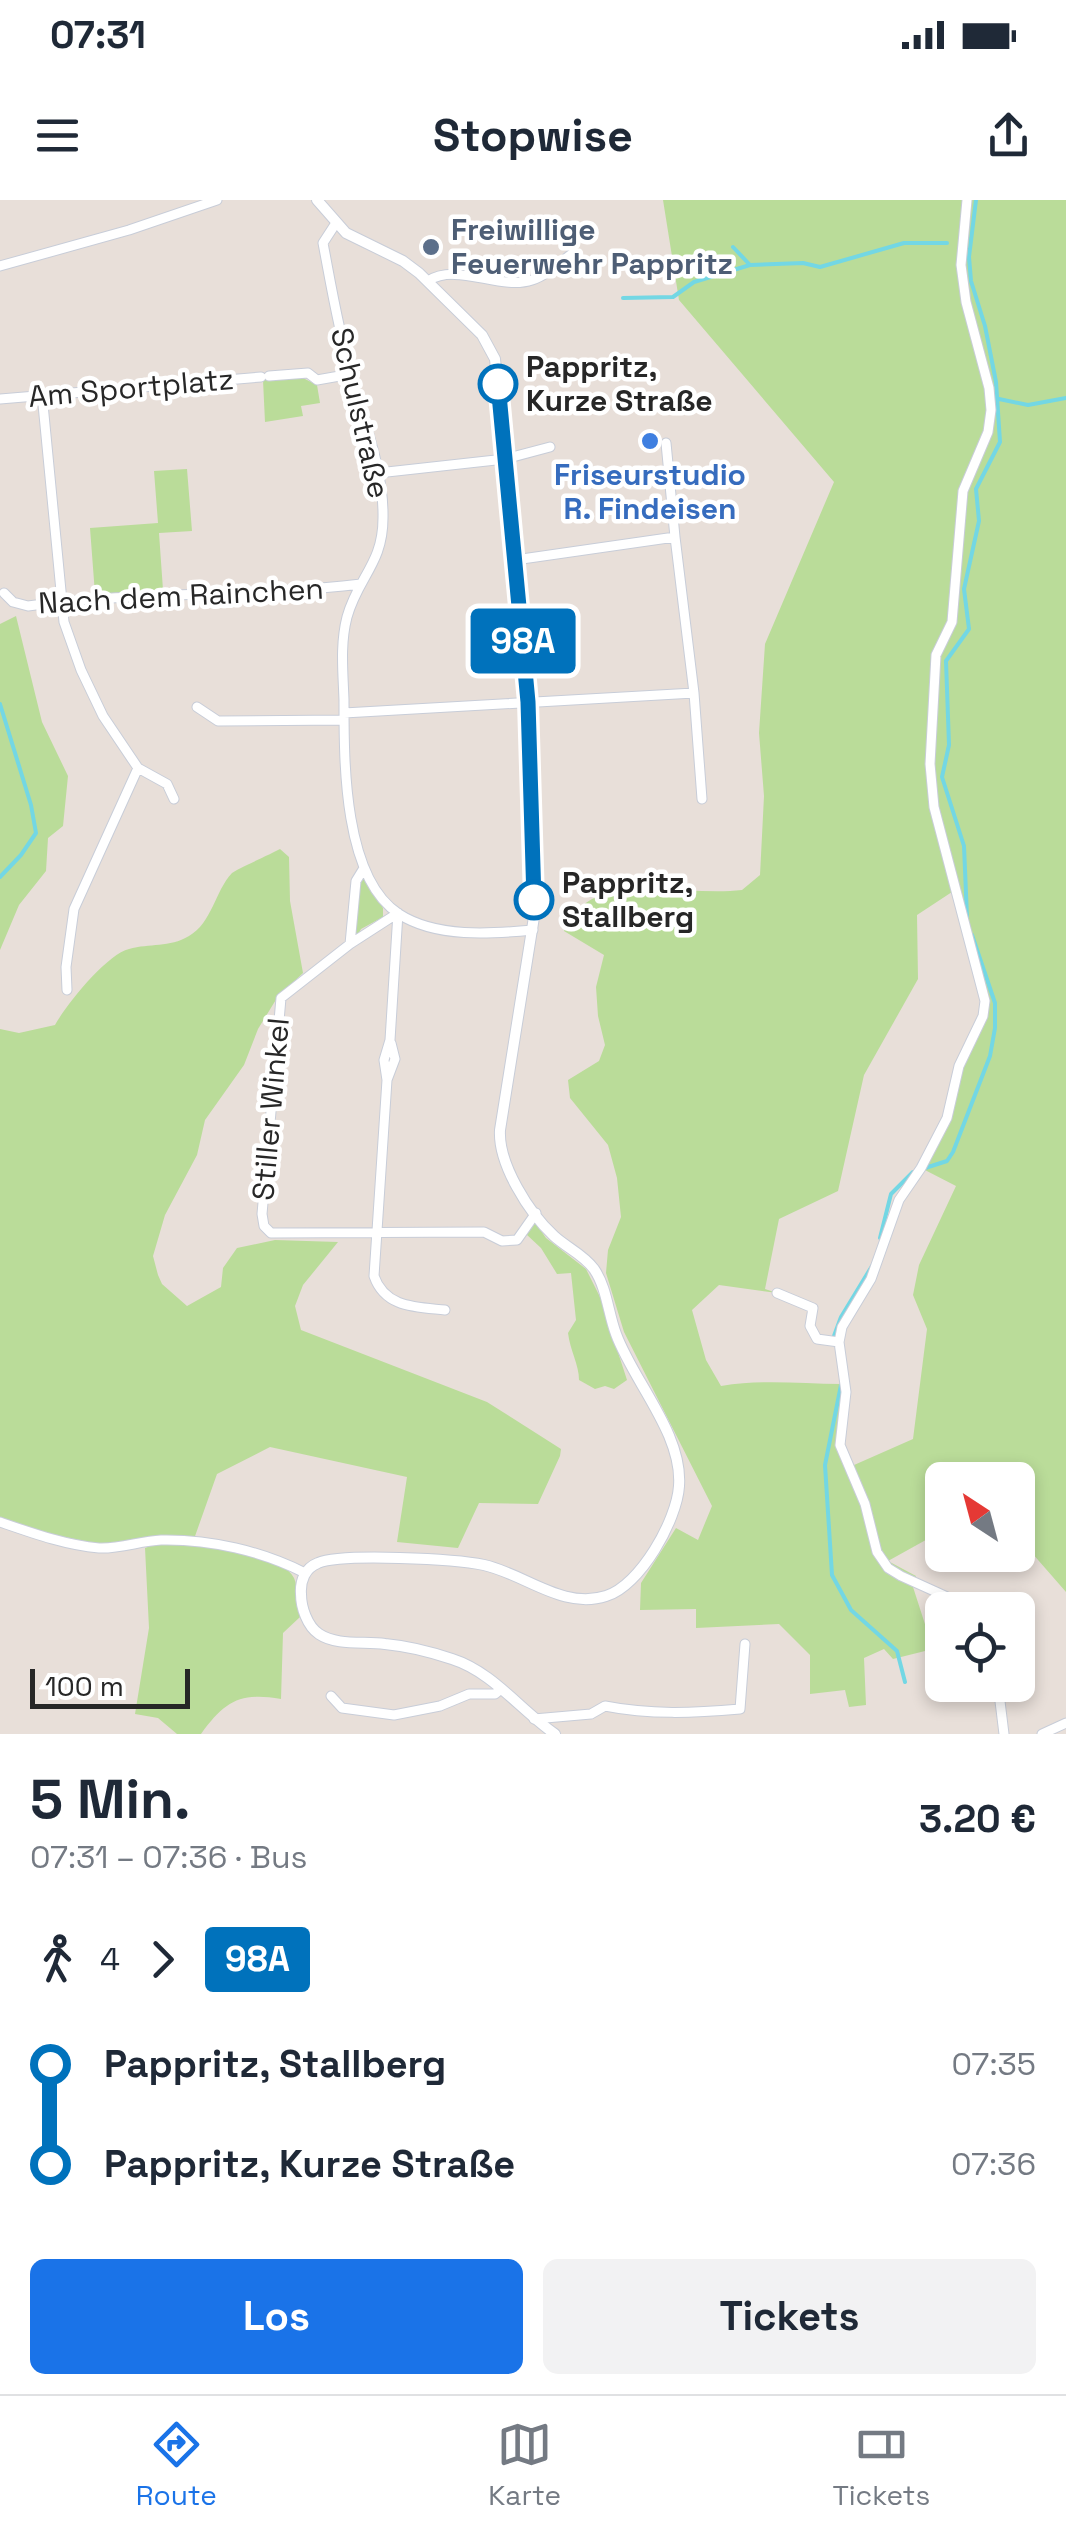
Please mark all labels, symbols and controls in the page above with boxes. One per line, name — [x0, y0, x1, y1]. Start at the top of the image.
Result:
text: 07:31 — [50, 11, 146, 59]
text: Stopwise — [433, 107, 633, 164]
icon: menu — [30, 108, 85, 163]
icon: share — [981, 108, 1036, 163]
place label: Freiwillige Feuerwehr Pappritz — [451, 210, 733, 283]
marker: Freiwillige Feuerwehr Pappritz — [420, 236, 442, 258]
street label: Schulstraße — [322, 324, 399, 502]
place label: Pappritz, Kurze Straße — [526, 347, 713, 420]
street label: Am Sportplatz — [27, 359, 235, 416]
marker: Pappritz, Kurze Straße — [479, 365, 517, 403]
marker: Friseurstudio R. Findeisen — [639, 430, 661, 452]
place label: Friseurstudio R. Findeisen — [554, 455, 746, 528]
street label: Nach dem Rainchen — [37, 569, 325, 622]
line badge: 98A — [466, 608, 580, 674]
text: 98A — [491, 619, 555, 663]
place label: Pappritz, Stallberg — [562, 863, 694, 936]
marker: Pappritz, Stallberg — [515, 881, 553, 919]
street label: Stiller Winkel — [243, 1016, 298, 1202]
north arrow — [925, 1462, 1035, 1572]
map controls — [925, 1462, 1035, 1702]
button: locate — [925, 1592, 1035, 1702]
scale bar — [30, 1664, 190, 1708]
text: 100 m — [45, 1668, 124, 1704]
text: 5 Min. — [30, 1764, 190, 1834]
text: 3.20 € — [919, 1795, 1036, 1843]
text: 07:31 – 07:36 · Bus — [30, 1837, 307, 1877]
icon: walk — [30, 1932, 85, 1987]
icon: forward — [135, 1932, 190, 1987]
text: 98A — [225, 1937, 290, 1981]
text: 4 — [100, 1939, 120, 1979]
text: Pappritz, Stallberg — [104, 2040, 446, 2088]
text: 07:35 — [951, 2044, 1036, 2084]
text: Pappritz, Kurze Straße — [104, 2140, 515, 2188]
text: 07:36 — [951, 2144, 1036, 2184]
button: Los — [30, 2259, 523, 2374]
button: Tickets — [543, 2259, 1036, 2374]
tab: Route — [136, 2417, 217, 2513]
tab: Karte — [488, 2417, 561, 2513]
tab: Tickets — [832, 2417, 930, 2513]

